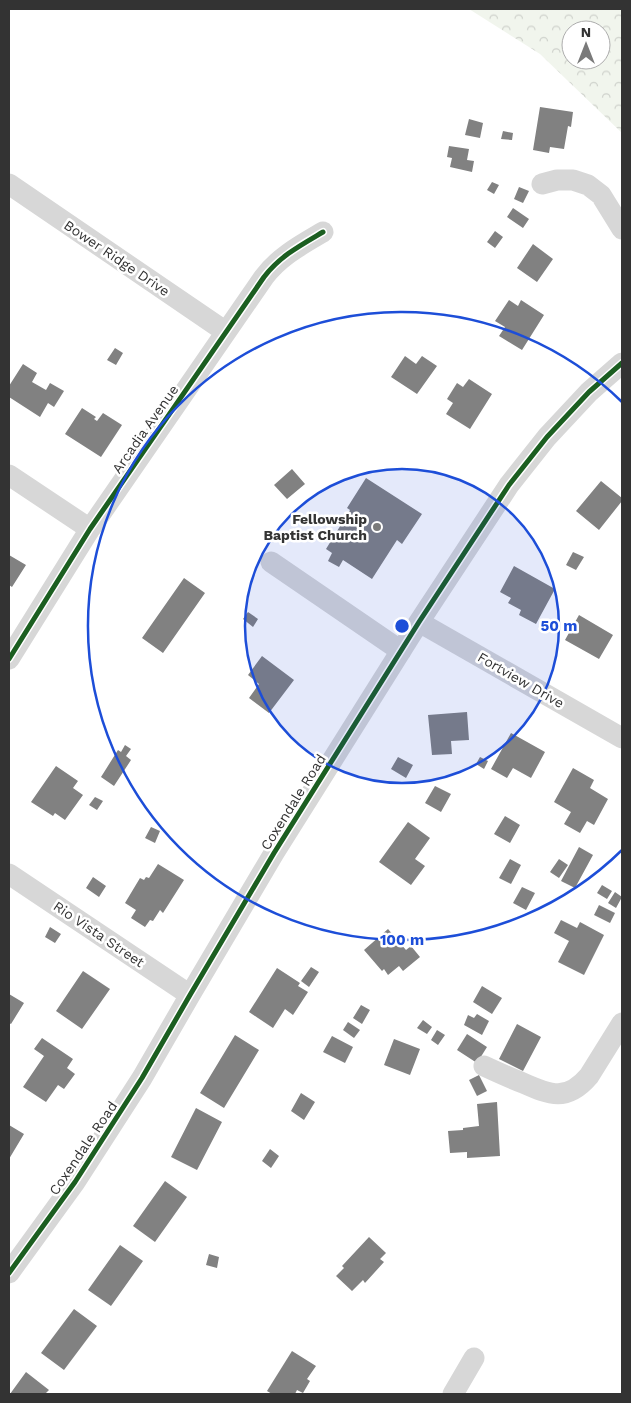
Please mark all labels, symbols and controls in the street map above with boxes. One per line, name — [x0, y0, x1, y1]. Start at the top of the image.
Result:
north arrow — [561, 20, 611, 70]
text: N — [581, 24, 591, 40]
street label: Bower Ridge Drive — [61, 217, 173, 299]
street label: Arcadia Avenue — [109, 382, 181, 476]
place label: Fellowship Baptist Church — [263, 511, 367, 543]
marker: Fellowship Baptist Church — [371, 521, 383, 533]
centre of rings — [393, 617, 411, 635]
text: 50 m — [541, 617, 577, 635]
street label: Fortview Drive — [475, 649, 567, 711]
street label: Coxendale Road — [257, 751, 329, 853]
street label: Rio Vista Street — [50, 898, 148, 970]
text: 100 m — [380, 931, 424, 949]
street label: Coxendale Road — [46, 1098, 120, 1198]

